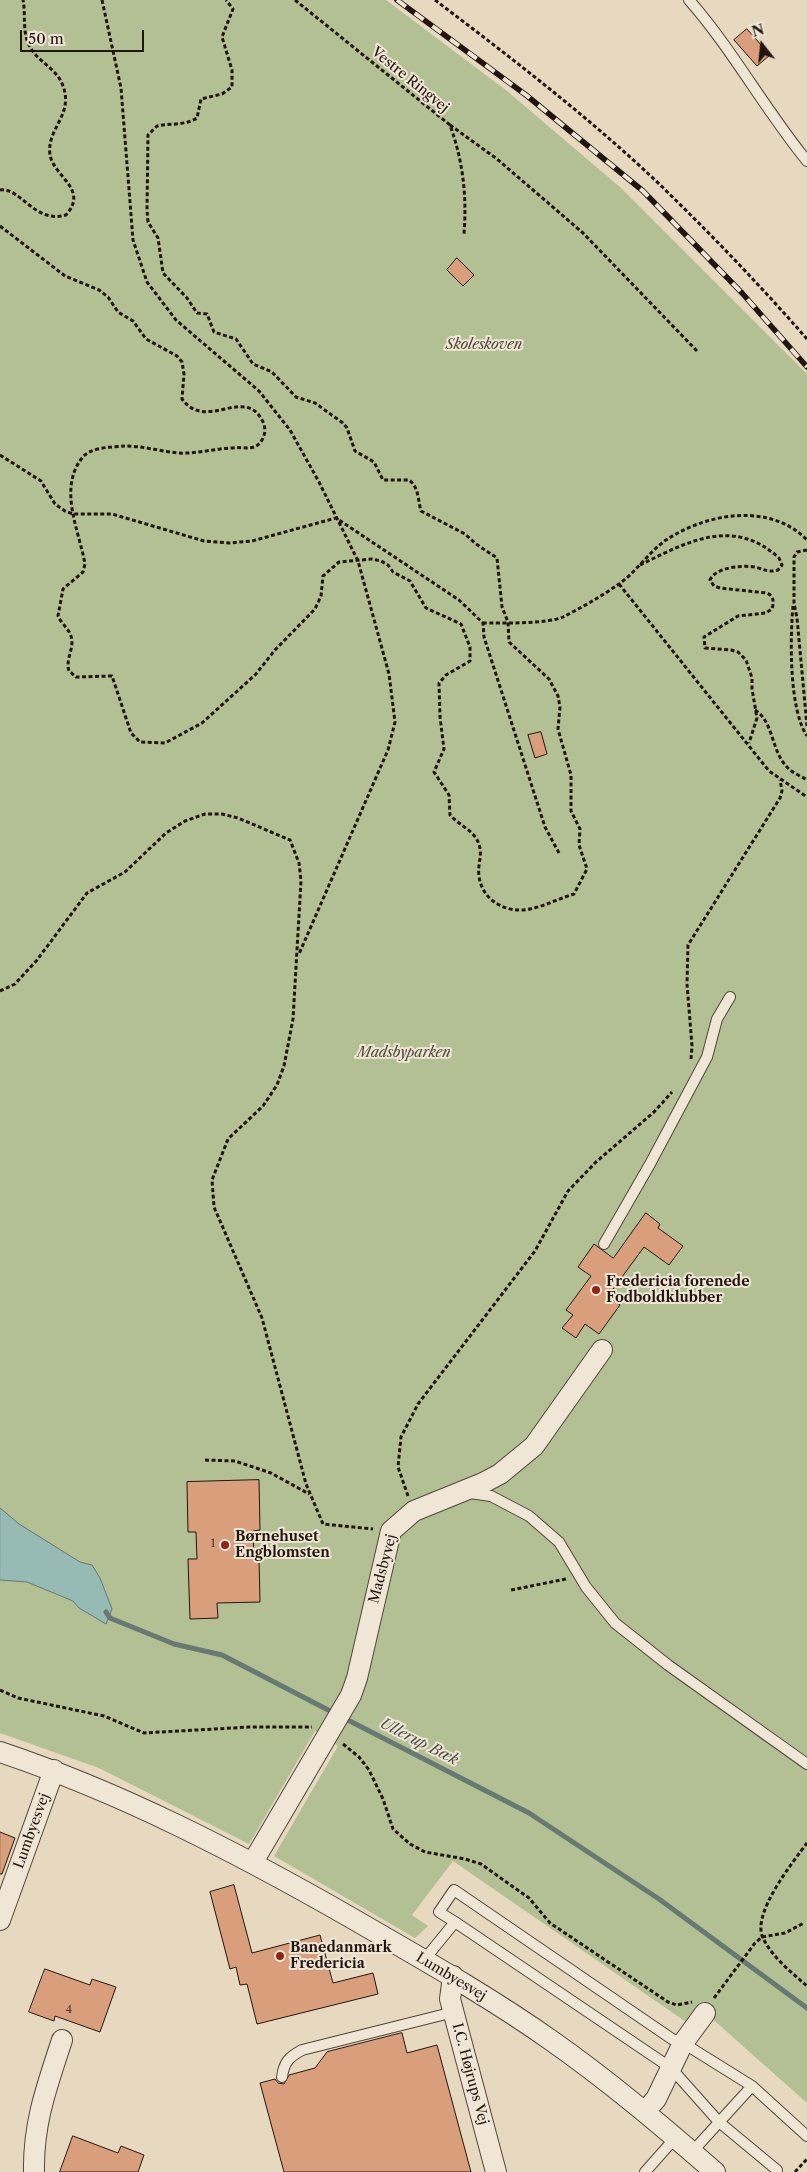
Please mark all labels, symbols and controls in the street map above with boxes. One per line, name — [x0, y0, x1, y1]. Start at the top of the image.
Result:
scale bar — [22, 20, 146, 52]
north arrow — [737, 20, 787, 70]
text: N — [750, 20, 766, 41]
text: 50 m — [28, 29, 64, 48]
street label: Vestre Ringvej — [368, 44, 452, 116]
park label: Skoleskoven — [446, 337, 522, 353]
park label: Madsbyparken — [357, 1045, 451, 1061]
place label: Fredericia forenede Fodboldklubber — [606, 1274, 750, 1306]
marker: Fredericia forenede Fodboldklubber — [590, 1284, 602, 1296]
place label: Børnehuset Engblomsten — [235, 1529, 330, 1561]
street label: Madsbyvej — [366, 1533, 400, 1605]
house number: 1 — [211, 1537, 215, 1551]
marker: Børnehuset Engblomsten — [219, 1539, 231, 1551]
water label: Ullerup Bæk — [377, 1715, 461, 1769]
street label: Lumbyesvej — [11, 1791, 53, 1871]
place label: Banedanmark Fredericia — [290, 1940, 392, 1972]
street label: Lumbyesvej — [413, 1949, 489, 2005]
marker: Banedanmark Fredericia — [274, 1950, 286, 1962]
house number: 4 — [66, 2003, 72, 2017]
street label: I.C. Højrups Vej — [448, 2021, 492, 2127]

